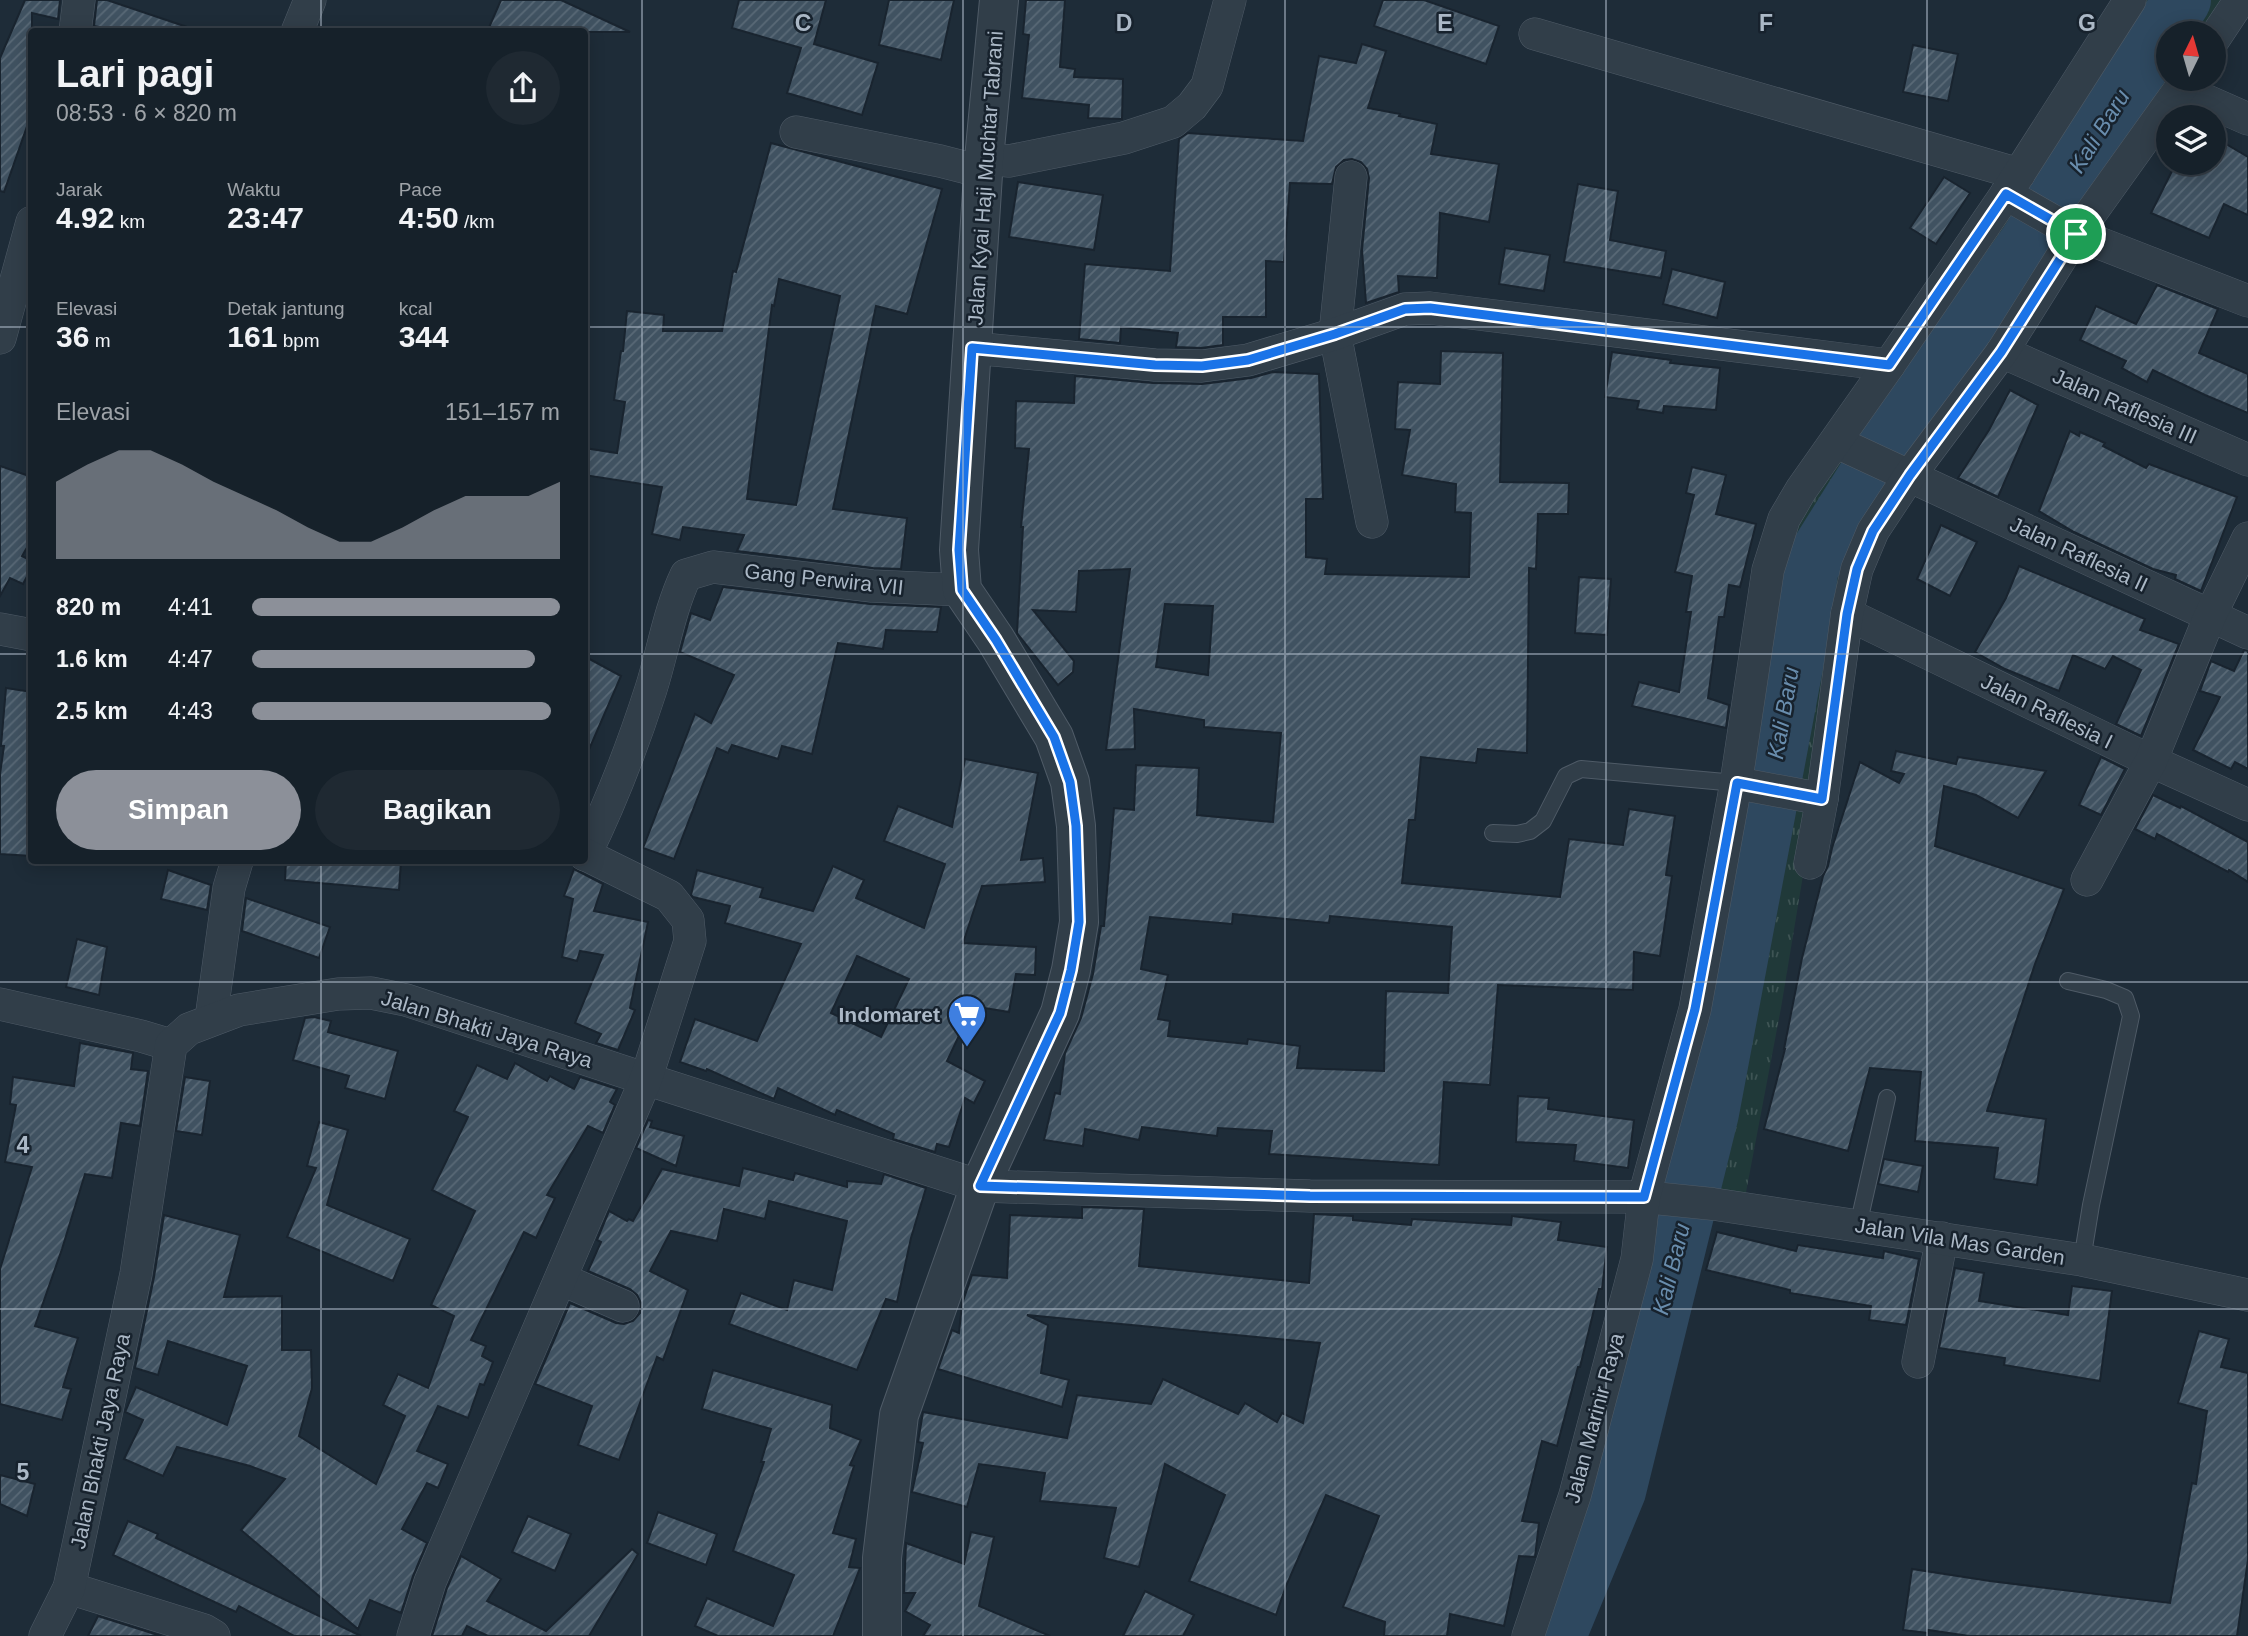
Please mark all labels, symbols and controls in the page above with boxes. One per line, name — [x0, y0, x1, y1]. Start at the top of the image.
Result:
text: C — [795, 10, 811, 36]
text: D — [1116, 10, 1132, 36]
text: E — [1437, 10, 1453, 36]
text: F — [1759, 10, 1773, 36]
text: G — [2078, 10, 2096, 36]
north arrow — [2156, 21, 2226, 91]
map controls — [2156, 21, 2226, 175]
street label: Jalan Kyai Haji Muchtar Tabrani — [963, 30, 1007, 326]
button: share — [486, 51, 560, 125]
text: Lari pagi — [56, 53, 214, 95]
water label: Kali Baru — [2063, 84, 2135, 177]
text: 08:53 · 6 × 820 m — [56, 100, 237, 126]
button: layers — [2156, 105, 2226, 175]
text: Jarak — [56, 179, 102, 200]
text: Waktu — [227, 179, 280, 200]
text: Pace — [399, 179, 442, 200]
text: 4.92 — [56, 201, 114, 234]
text: 23:47 — [227, 201, 304, 234]
text: 4:50 — [399, 201, 459, 234]
pin — [2046, 204, 2106, 264]
text: km — [114, 211, 145, 232]
text: /km — [459, 211, 495, 232]
icon: arrive — [2057, 215, 2095, 253]
text: Elevasi — [56, 298, 117, 319]
text: Detak jantung — [227, 298, 345, 319]
text: kcal — [399, 298, 432, 319]
text: 36 — [56, 320, 89, 353]
text: 161 — [227, 320, 277, 353]
text: 344 — [399, 320, 449, 353]
text: m — [89, 330, 110, 351]
text: bpm — [277, 330, 320, 351]
street label: Jalan Raflesia III — [2049, 364, 2201, 448]
text: Elevasi — [56, 399, 130, 425]
text: 151–157 m — [445, 399, 560, 425]
street label: Jalan Raflesia II — [2006, 512, 2152, 596]
street label: Gang Perwira VII — [743, 559, 905, 599]
text: 820 m — [56, 594, 121, 620]
text: 4:41 — [168, 594, 213, 620]
text: 1.6 km — [56, 646, 128, 672]
text: 4:47 — [168, 646, 213, 672]
water label: Kali Baru — [1762, 665, 1804, 761]
street label: Jalan Raflesia I — [1977, 669, 2117, 753]
text: 2.5 km — [56, 698, 128, 724]
text: 4:43 — [168, 698, 213, 724]
button: Simpan — [56, 770, 301, 850]
button: Bagikan — [315, 770, 560, 850]
street label: Jalan Bhakti Jaya Raya — [379, 986, 596, 1072]
supermarket icon: Indomaret — [946, 993, 988, 1048]
place label: Indomaret — [838, 1003, 940, 1026]
text: 4 — [17, 1132, 30, 1158]
street label: Jalan Vila Mas Garden — [1853, 1213, 2067, 1269]
water label: Kali Baru — [1647, 1220, 1695, 1317]
street label: Jalan Marinir Raya — [1560, 1330, 1628, 1506]
street label: Jalan Bhakti Jaya Raya — [66, 1331, 134, 1551]
text: 5 — [17, 1459, 30, 1485]

